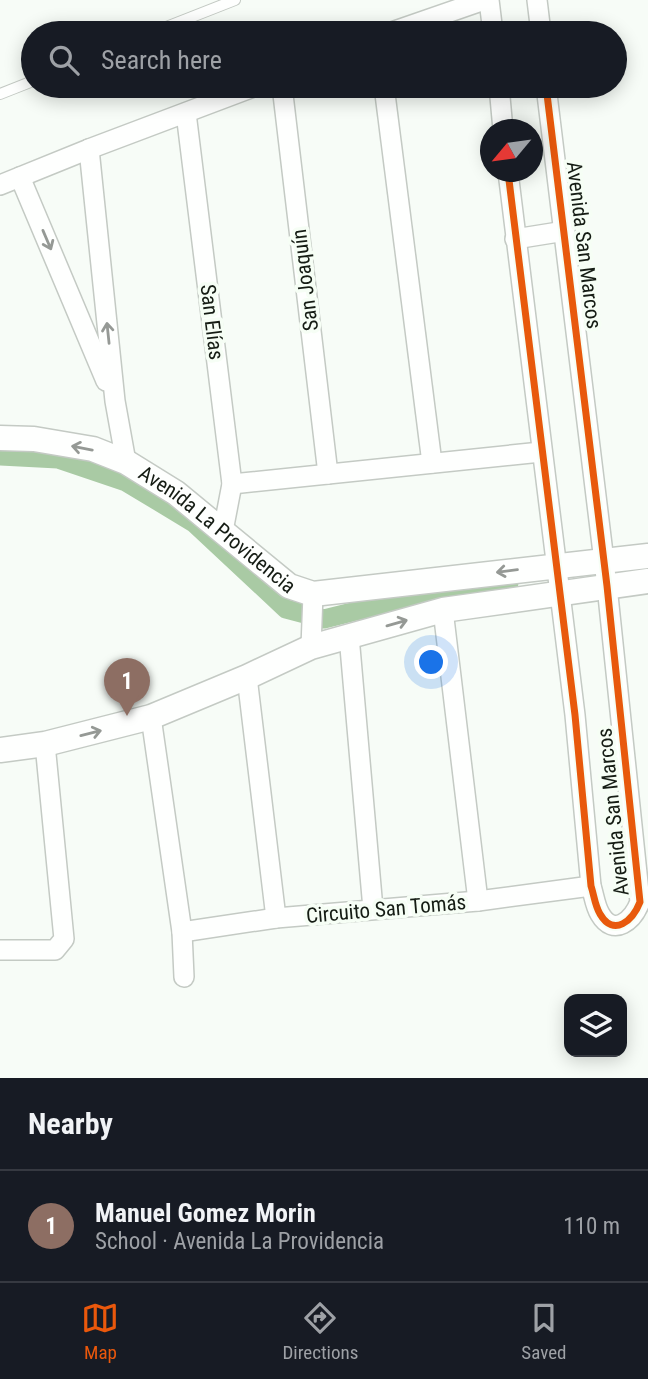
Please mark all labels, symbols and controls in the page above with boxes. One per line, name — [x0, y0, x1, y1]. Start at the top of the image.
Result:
search box — [21, 21, 627, 98]
icon: search — [45, 41, 83, 79]
text: Search here — [101, 45, 222, 75]
north arrow — [480, 119, 543, 182]
street label: Avenida San Marcos — [562, 160, 606, 330]
street label: San Joaquín — [287, 228, 323, 332]
one-way arrow — [41, 229, 54, 250]
street label: San Elías — [195, 283, 229, 361]
one-way arrow — [101, 323, 114, 345]
one-way arrow — [71, 440, 94, 454]
street label: Avenida La Providencia — [134, 461, 300, 598]
one-way arrow — [496, 564, 519, 577]
one-way arrow — [385, 615, 407, 628]
your location — [414, 645, 448, 679]
pin: 1 — [104, 658, 150, 716]
one-way arrow — [79, 726, 102, 739]
street label: Avenida San Marcos — [592, 727, 634, 897]
street label: Circuito San Tomás — [305, 890, 467, 928]
map controls — [564, 994, 627, 1057]
button: layers — [564, 994, 627, 1057]
text: Nearby — [28, 1106, 113, 1141]
text: Manuel Gomez Morin — [95, 1198, 316, 1228]
text: 1 — [45, 1213, 57, 1240]
text: 110 m — [563, 1213, 620, 1240]
text: School · Avenida La Providencia — [95, 1228, 384, 1255]
tab: Map — [81, 1299, 119, 1364]
tab: Directions — [282, 1299, 358, 1364]
tab: Saved — [521, 1299, 567, 1364]

